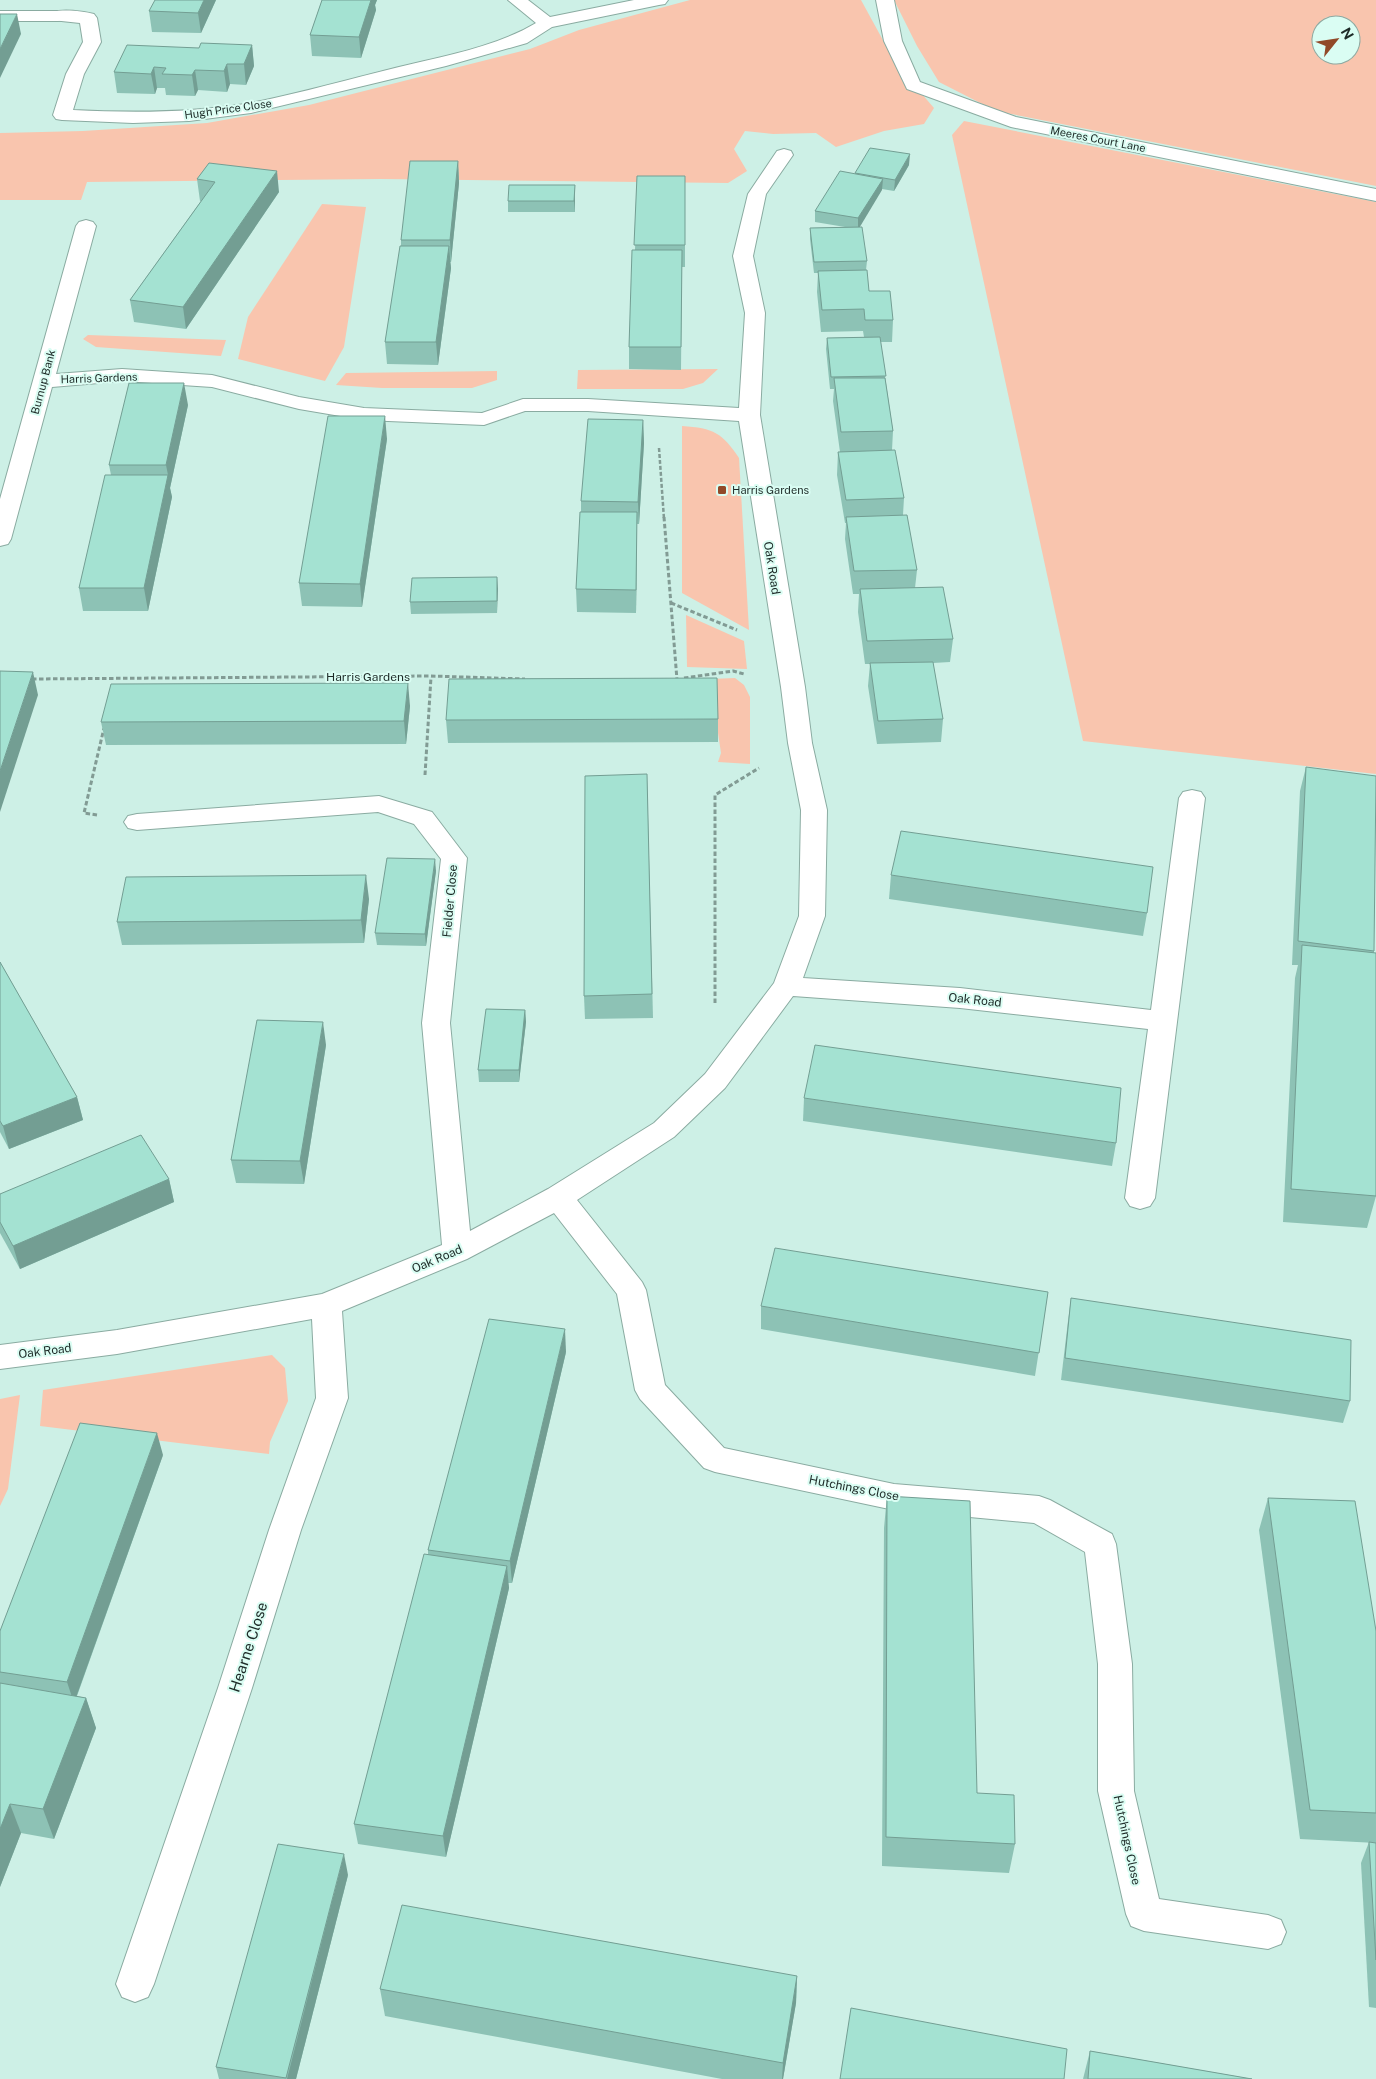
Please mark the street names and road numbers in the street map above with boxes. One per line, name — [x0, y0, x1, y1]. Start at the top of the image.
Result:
street label: Hugh Price Close — [184, 97, 272, 121]
street label: Meeres Court Lane — [1049, 124, 1147, 154]
street label: Burnup Bank — [29, 349, 57, 415]
street label: Harris Gardens — [60, 371, 138, 385]
street label: Oak Road — [761, 541, 783, 595]
street label: Harris Gardens — [326, 670, 410, 684]
street label: Fielder Close — [440, 864, 460, 938]
street label: Oak Road — [948, 990, 1002, 1010]
street label: Oak Road — [410, 1242, 464, 1276]
street label: Oak Road — [18, 1341, 72, 1361]
street label: Hutchings Close — [808, 1472, 900, 1504]
street label: Hearne Close — [225, 1600, 271, 1694]
street label: Hutchings Close — [1111, 1794, 1143, 1886]

